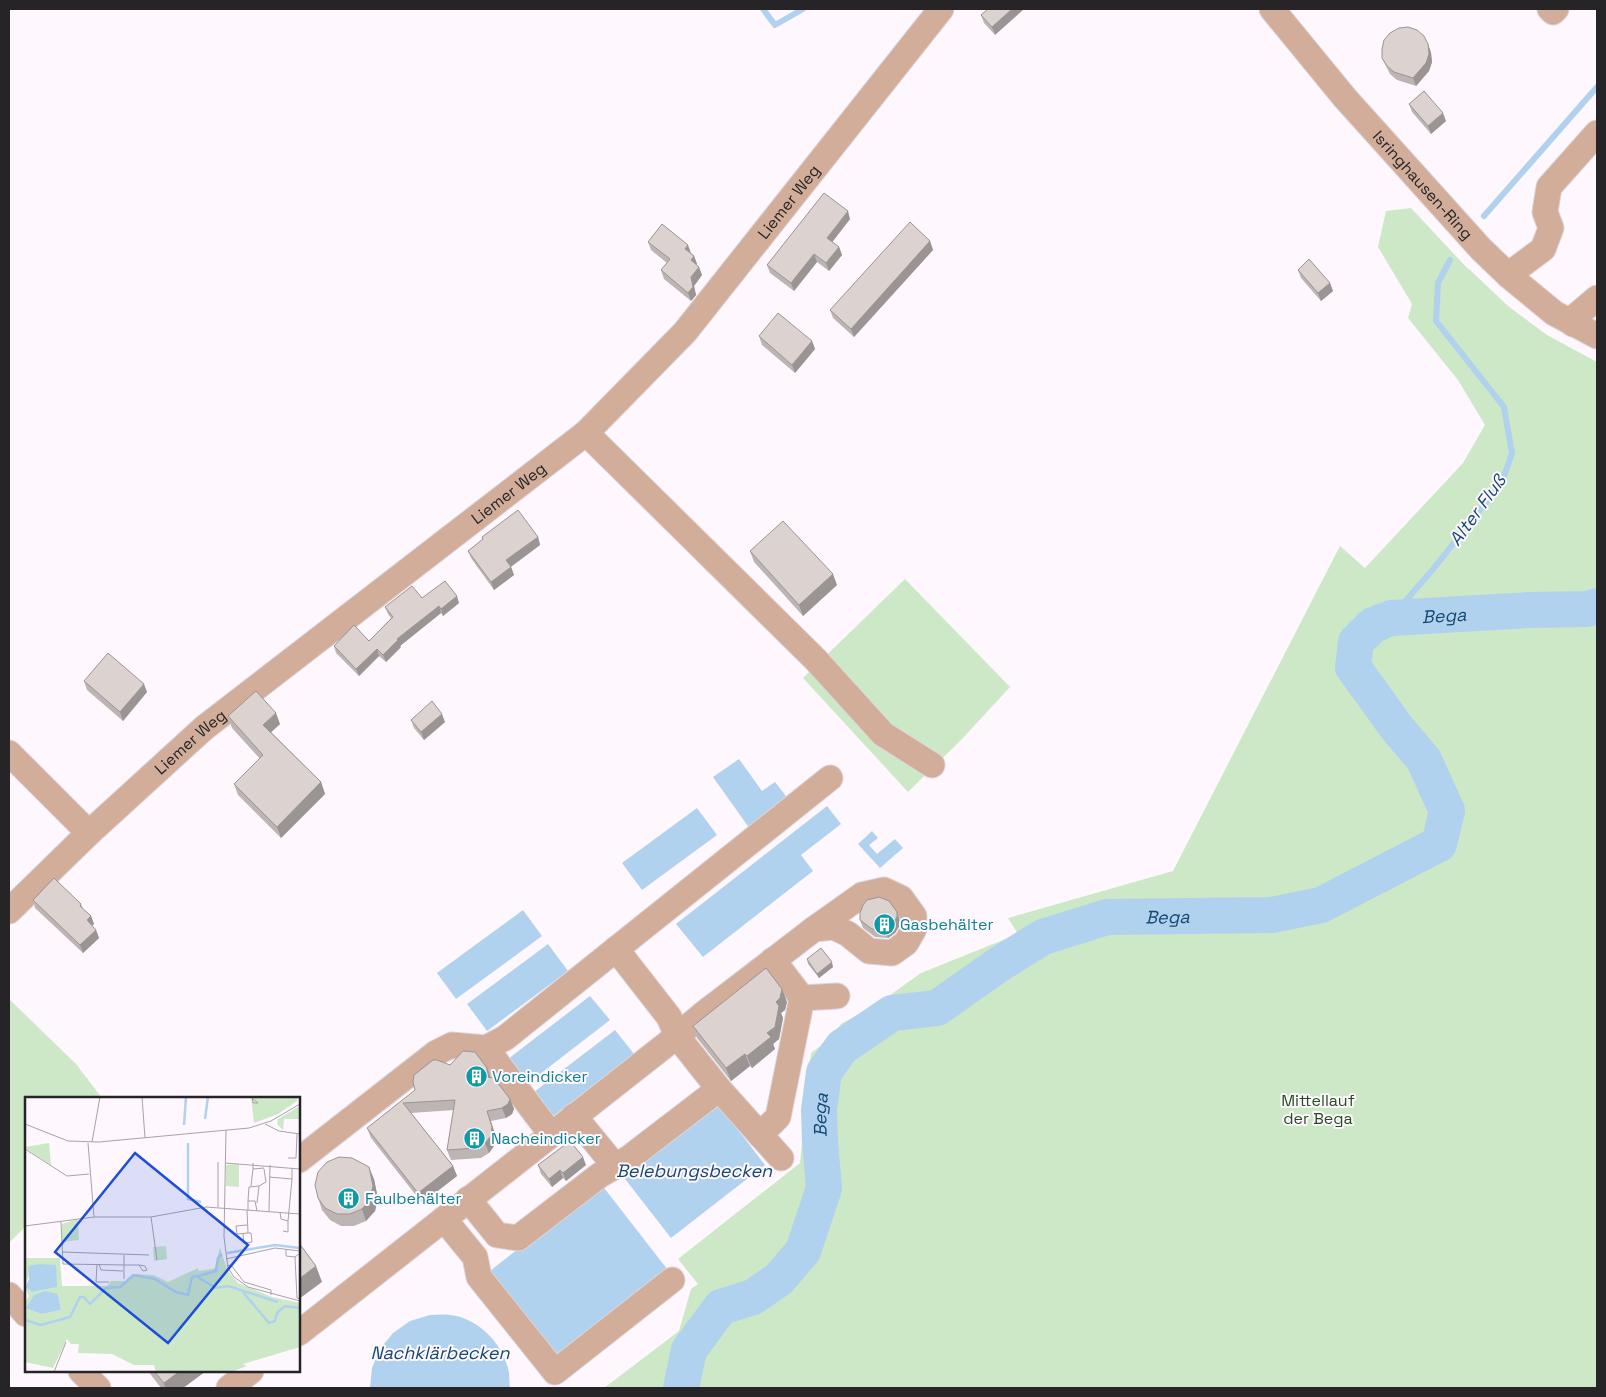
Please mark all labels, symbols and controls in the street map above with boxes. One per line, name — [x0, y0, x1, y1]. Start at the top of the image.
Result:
street label: Isringhausen-Ring — [1369, 126, 1478, 244]
street label: Liemer Weg — [753, 160, 824, 243]
street label: Liemer Weg — [467, 457, 550, 528]
water label: Alter Fluß — [1444, 469, 1511, 550]
water label: Bega — [1421, 602, 1467, 628]
street label: Liemer Weg — [150, 704, 230, 779]
water label: Bega — [1145, 904, 1190, 928]
building icon: Gasbehälter — [872, 912, 896, 936]
place label: Gasbehälter — [900, 914, 993, 935]
building icon: Voreindicker — [464, 1064, 488, 1088]
place label: Voreindicker — [492, 1066, 588, 1087]
park label: Mittellauf der Bega — [1281, 1090, 1355, 1129]
water label: Bega — [807, 1091, 833, 1138]
inset map — [25, 1097, 300, 1372]
building icon: Nacheindicker — [463, 1126, 487, 1150]
place label: Nacheindicker — [491, 1128, 601, 1149]
water label: Belebungsbecken — [616, 1159, 773, 1182]
building icon: Faulbehälter — [337, 1186, 361, 1210]
place label: Faulbehälter — [365, 1188, 462, 1209]
water label: Nachklärbecken — [371, 1341, 510, 1364]

